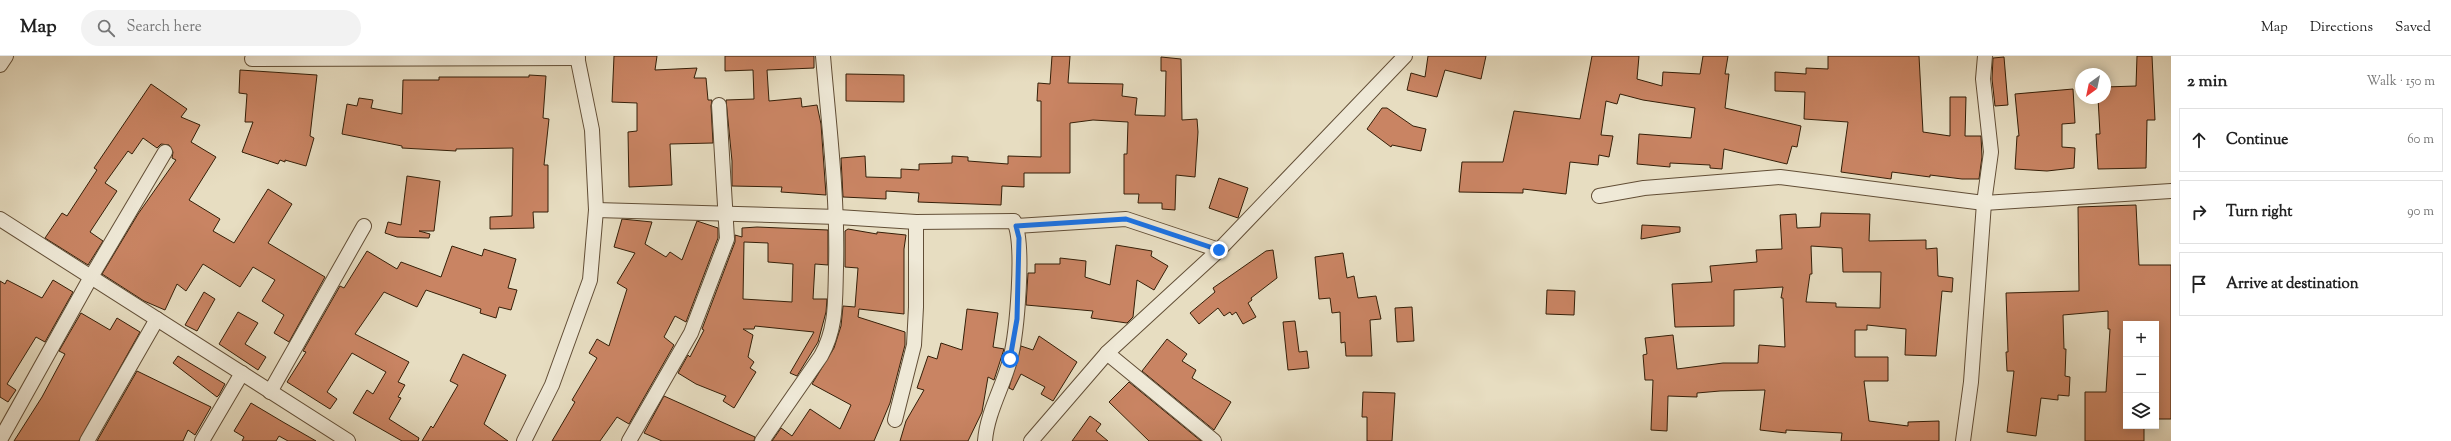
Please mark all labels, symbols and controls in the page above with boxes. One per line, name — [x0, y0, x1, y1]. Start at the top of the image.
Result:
search box — [81, 10, 361, 46]
text: Map — [20, 14, 57, 41]
icon: search — [95, 17, 117, 39]
text: Search here — [127, 17, 202, 38]
text: Map — [2261, 18, 2288, 38]
text: Directions — [2310, 18, 2373, 38]
text: Saved — [2395, 18, 2431, 38]
north arrow — [2075, 68, 2111, 104]
text: 2 min — [2187, 70, 2228, 94]
text: Walk · 150 m — [2366, 73, 2435, 91]
icon: ahead — [2188, 129, 2210, 151]
text: Continue — [2226, 130, 2288, 151]
text: 60 m — [2407, 131, 2434, 149]
icon: right — [2188, 201, 2210, 223]
text: Turn right — [2226, 202, 2292, 223]
text: 90 m — [2407, 203, 2434, 221]
route end — [1210, 241, 1228, 259]
icon: arrive — [2188, 273, 2210, 295]
text: Arrive at destination — [2226, 274, 2359, 295]
map controls — [2123, 321, 2159, 429]
button: + — [2123, 321, 2159, 357]
route start — [1001, 350, 1019, 368]
button: − — [2123, 357, 2159, 393]
button: layers — [2123, 393, 2159, 429]

